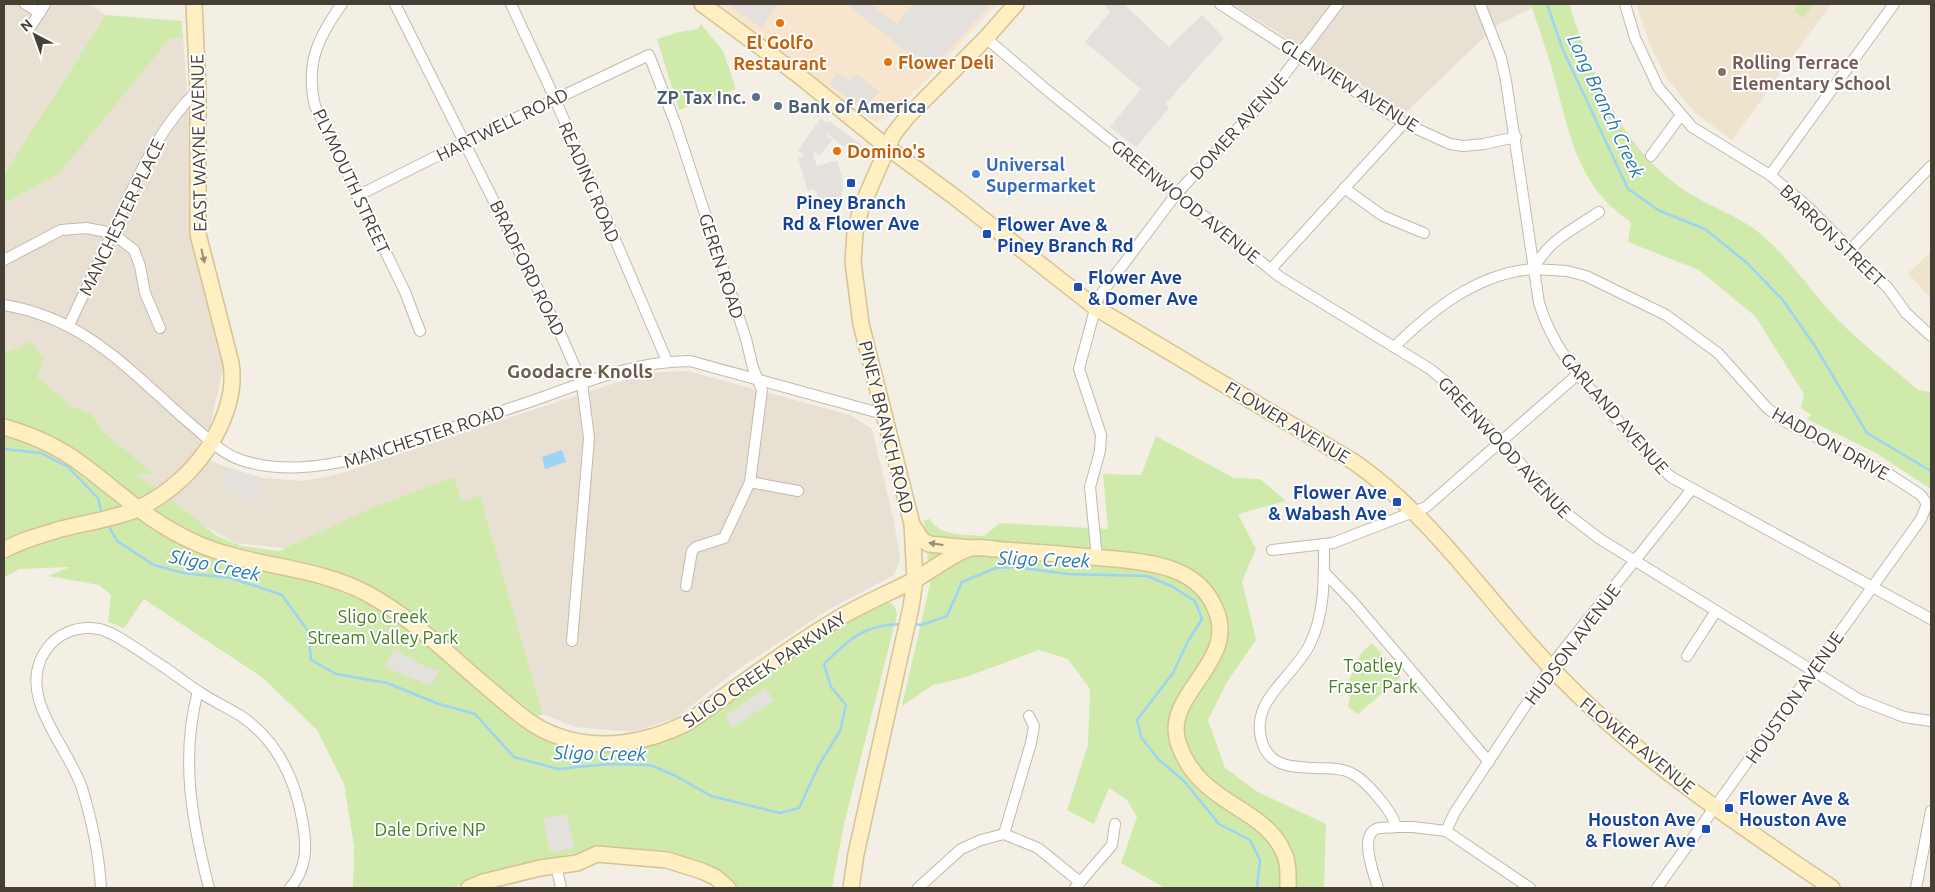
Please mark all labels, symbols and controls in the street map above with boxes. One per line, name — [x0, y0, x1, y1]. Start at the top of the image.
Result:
north arrow — [10, 10, 60, 60]
text: N — [17, 16, 36, 35]
marker: El Golfo Restaurant — [774, 17, 786, 29]
water label: Long Branch Creek — [1563, 31, 1649, 181]
place label: El Golfo Restaurant — [733, 32, 827, 73]
street label: GLENVIEW AVENUE — [1277, 35, 1423, 135]
place label: Flower Deli — [898, 52, 994, 72]
place label: Rolling Terrace Elementary School — [1732, 52, 1891, 93]
street label: EAST WAYNE AVENUE — [186, 54, 210, 232]
marker: Flower Deli — [882, 56, 894, 68]
marker: Rolling Terrace Elementary School — [1716, 66, 1728, 78]
street label: DOMER AVENUE — [1185, 69, 1291, 183]
street label: HARTWELL ROAD — [433, 83, 571, 165]
place label: ZP Tax Inc. — [657, 87, 746, 107]
marker: ZP Tax Inc. — [750, 91, 762, 103]
place label: Bank of America — [788, 96, 926, 116]
marker: Bank of America — [772, 100, 784, 112]
street label: PLYMOUTH STREET — [310, 105, 394, 257]
street label: READING ROAD — [556, 119, 624, 245]
street label: MANCHESTER PLACE — [74, 135, 168, 299]
street label: GREENWOOD AVENUE — [1108, 135, 1264, 267]
place label: Domino's — [847, 141, 925, 161]
marker: Domino's — [831, 145, 843, 157]
place label: Universal Supermarket — [986, 154, 1096, 195]
marker: Universal Supermarket — [970, 168, 982, 180]
marker: Piney Branch Rd & Flower Ave — [845, 177, 857, 189]
street label: BARRON STREET — [1777, 180, 1889, 290]
place label: Piney Branch Rd & Flower Ave — [782, 192, 920, 233]
street label: BRADFORD ROAD — [486, 197, 570, 339]
street label: GEREN ROAD — [696, 211, 748, 321]
place label: Flower Ave & Piney Branch Rd — [997, 214, 1134, 255]
marker: Flower Ave & Piney Branch Rd — [981, 228, 993, 240]
one-way arrow — [199, 248, 207, 264]
place label: Flower Ave & Domer Ave — [1088, 267, 1198, 308]
marker: Flower Ave & Domer Ave — [1072, 281, 1084, 293]
street label: PINEY BRANCH ROAD — [856, 338, 918, 516]
street label: GARLAND AVENUE — [1557, 349, 1673, 477]
district label: Goodacre Knolls — [507, 360, 653, 382]
street label: GREENWOOD AVENUE — [1435, 372, 1575, 522]
street label: FLOWER AVENUE — [1222, 377, 1354, 467]
street label: MANCHESTER ROAD — [341, 401, 507, 471]
street label: HADDON DRIVE — [1769, 403, 1893, 483]
place label: Flower Ave & Wabash Ave — [1268, 482, 1387, 523]
marker: Flower Ave & Wabash Ave — [1391, 496, 1403, 508]
one-way arrow — [928, 540, 944, 548]
water label: Sligo Creek — [166, 544, 263, 585]
water label: Sligo Creek — [996, 546, 1091, 572]
street label: HUDSON AVENUE — [1520, 580, 1624, 708]
park label: Sligo Creek Stream Valley Park — [308, 606, 458, 647]
street label: SLIGO CREEK PARKWAY — [679, 607, 850, 731]
street label: HOUSTON AVENUE — [1741, 627, 1847, 767]
park label: Toatley Fraser Park — [1328, 655, 1418, 696]
street label: FLOWER AVENUE — [1577, 693, 1699, 797]
water label: Sligo Creek — [552, 741, 647, 765]
place label: Flower Ave & Houston Ave — [1739, 788, 1850, 829]
marker: Flower Ave & Houston Ave — [1723, 802, 1735, 814]
place label: Houston Ave & Flower Ave — [1585, 809, 1696, 850]
park label: Dale Drive NP — [374, 819, 486, 839]
marker: Houston Ave & Flower Ave — [1700, 823, 1712, 835]

